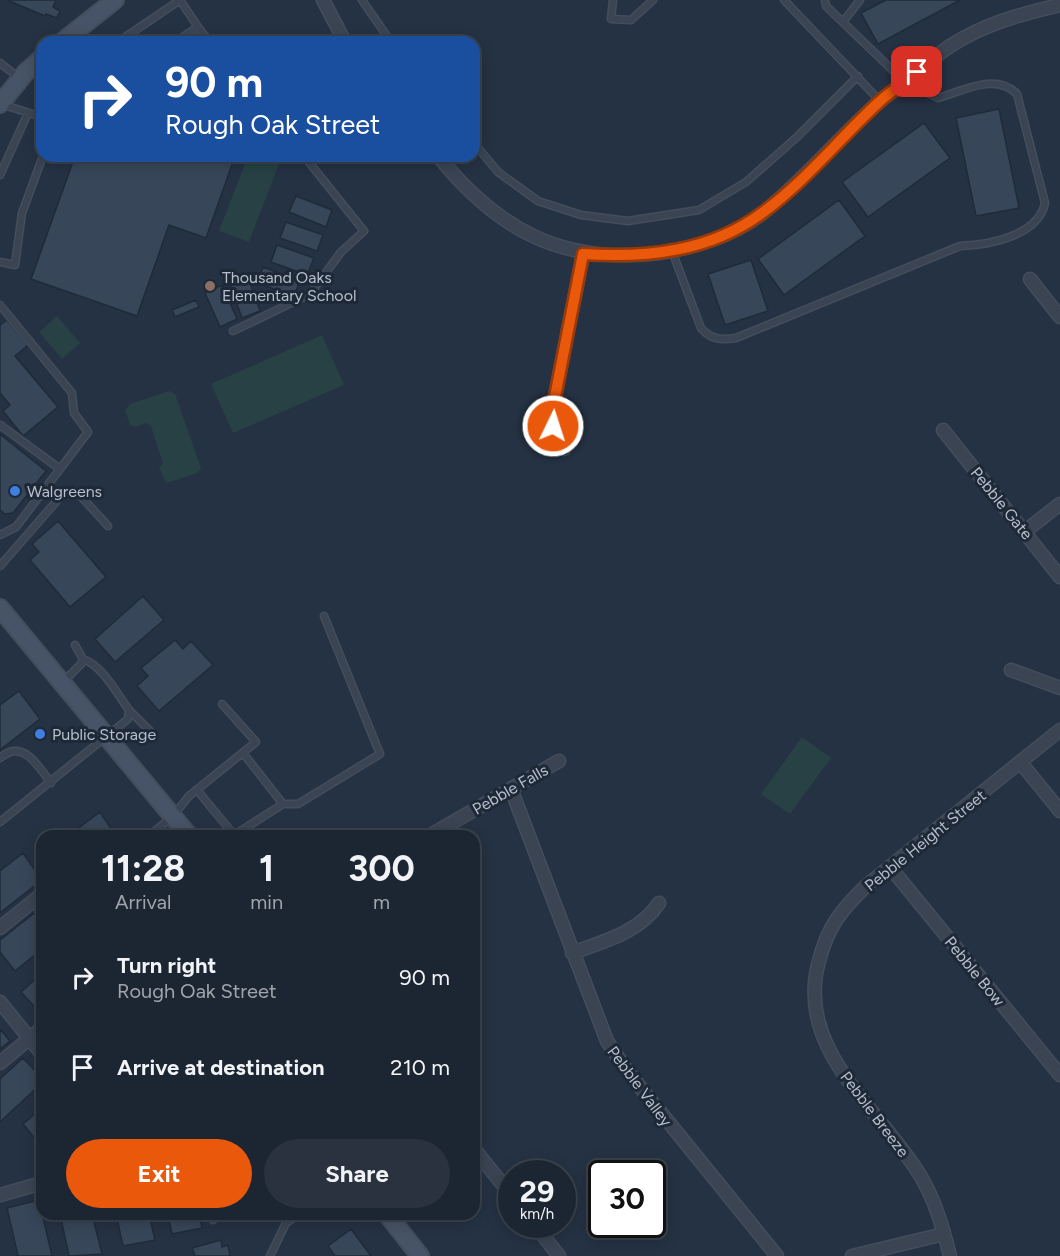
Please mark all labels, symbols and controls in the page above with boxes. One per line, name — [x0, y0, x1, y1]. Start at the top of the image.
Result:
pin — [891, 46, 942, 97]
icon: arrive — [900, 55, 933, 88]
text: 90 m — [165, 57, 263, 108]
icon: right — [66, 60, 144, 138]
text: Rough Oak Street — [165, 108, 380, 141]
place label: Thousand Oaks Elementary School — [222, 268, 356, 305]
marker: Thousand Oaks Elementary School — [203, 279, 217, 293]
position arrow — [521, 394, 585, 458]
street label: Pebble Gate — [967, 463, 1037, 544]
place label: Walgreens — [27, 482, 102, 501]
marker: Walgreens — [8, 484, 22, 498]
place label: Public Storage — [52, 725, 156, 744]
marker: Public Storage — [33, 727, 47, 741]
street label: Pebble Falls — [469, 760, 551, 819]
street label: Pebble Height Street — [861, 786, 990, 895]
text: 11:28 — [101, 847, 185, 890]
text: 1 — [259, 847, 274, 890]
text: 300 — [348, 847, 415, 890]
text: Arrival — [115, 890, 171, 914]
text: min — [250, 890, 283, 914]
text: m — [373, 890, 390, 914]
street label: Pebble Bow — [941, 933, 1009, 1010]
text: Turn right — [117, 952, 216, 979]
icon: right — [66, 961, 99, 994]
text: 90 m — [399, 964, 450, 991]
text: Rough Oak Street — [117, 979, 276, 1003]
street label: Pebble Valley — [603, 1042, 676, 1131]
icon: arrive — [66, 1051, 99, 1084]
text: Arrive at destination — [117, 1054, 325, 1081]
text: 210 m — [390, 1054, 450, 1081]
street label: Pebble Breeze — [836, 1068, 913, 1161]
button: Exit — [66, 1139, 252, 1208]
button: Share — [264, 1139, 450, 1208]
speed limit sign: 30 — [588, 1160, 666, 1238]
text: 29 — [520, 1173, 554, 1210]
text: km/h — [520, 1205, 554, 1223]

